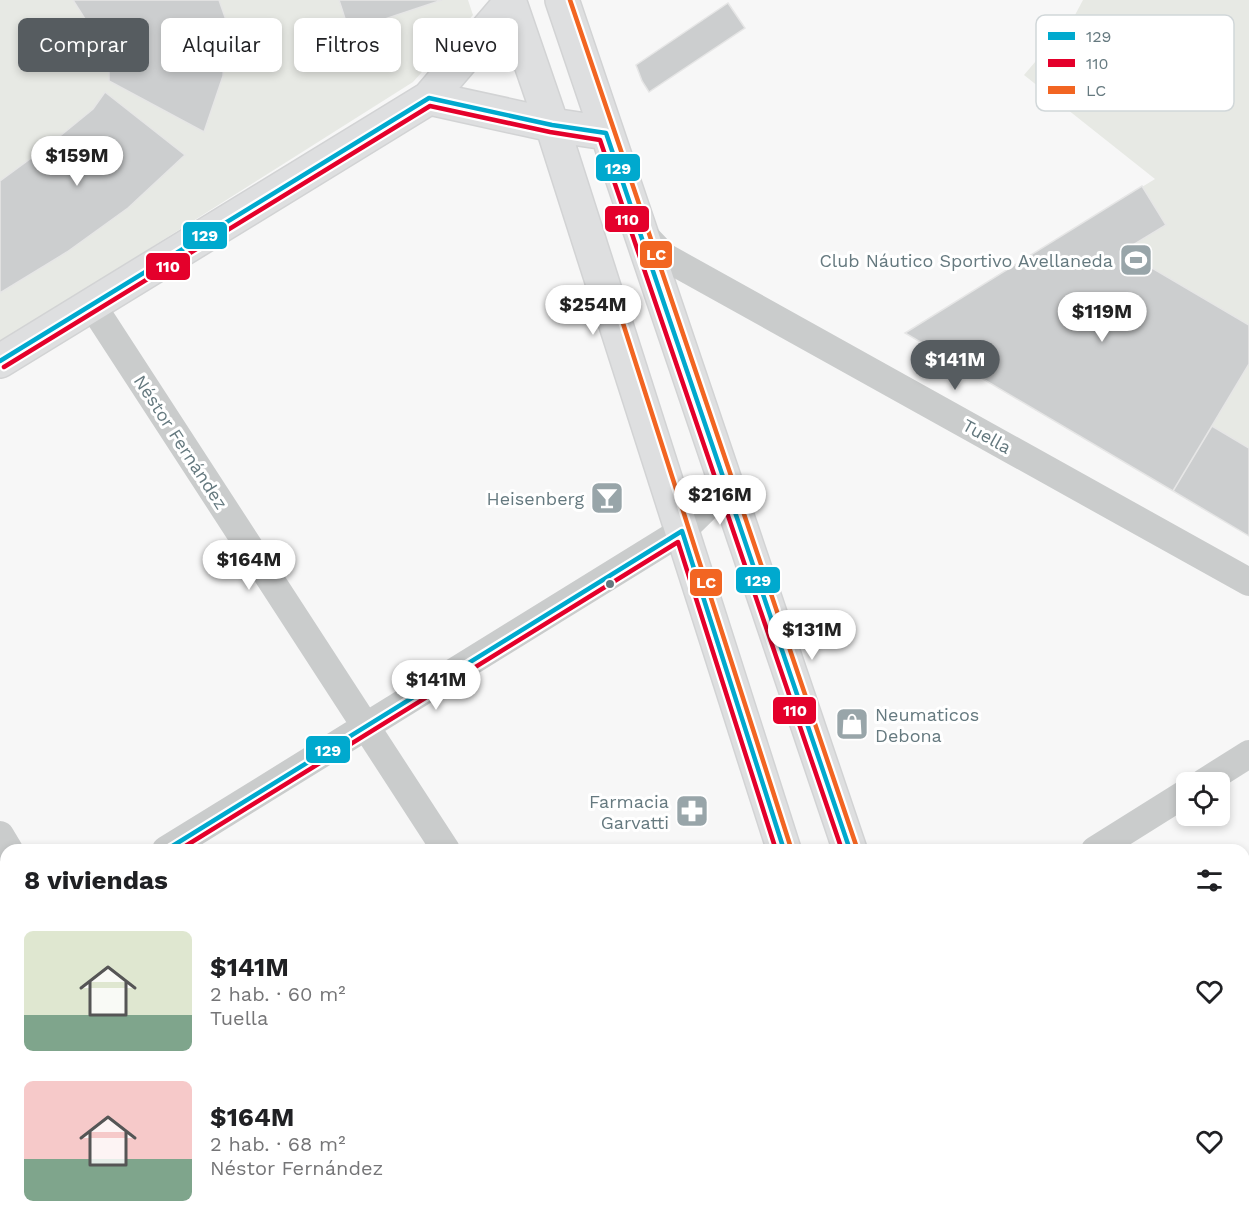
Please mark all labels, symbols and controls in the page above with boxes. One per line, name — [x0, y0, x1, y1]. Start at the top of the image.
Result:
legend — [1036, 15, 1234, 111]
chip: Comprar — [18, 18, 149, 72]
chip: Alquilar — [161, 18, 282, 72]
chip: Filtros — [294, 18, 401, 72]
chip: Nuevo — [413, 18, 518, 72]
text: 129 — [1086, 27, 1111, 46]
text: 110 — [1086, 54, 1108, 73]
text: LC — [1086, 81, 1106, 100]
pin: $159M — [35, 136, 119, 187]
text: $159M — [45, 143, 109, 167]
line badge: 129 — [595, 153, 641, 182]
text: 129 — [605, 159, 631, 178]
line badge: 110 — [604, 205, 650, 233]
text: 110 — [615, 210, 639, 229]
line badge: 129 — [182, 221, 228, 250]
text: 129 — [192, 226, 218, 245]
line badge: LC — [639, 240, 673, 269]
sports icon: Club Náutico Sportivo Avellaneda — [1118, 242, 1154, 278]
text: LC — [646, 245, 666, 264]
place label: Club Náutico Sportivo Avellaneda — [819, 250, 1113, 271]
line badge: 110 — [145, 252, 191, 281]
text: 110 — [156, 257, 180, 276]
pin: $254M — [551, 285, 635, 336]
text: $254M — [559, 292, 627, 316]
pin: $119M — [1060, 292, 1144, 343]
text: $119M — [1072, 299, 1132, 323]
pin: $141M — [913, 340, 997, 391]
text: $141M — [925, 347, 985, 371]
street label: Néstor Fernández — [130, 371, 232, 513]
street label: Tuella — [959, 414, 1015, 458]
pin: $216M — [678, 475, 762, 526]
bar icon: Heisenberg — [589, 480, 625, 516]
text: $216M — [688, 482, 752, 506]
place label: Heisenberg — [487, 488, 584, 509]
pin: $164M — [207, 540, 291, 591]
text: $164M — [217, 547, 281, 571]
line badge: 129 — [735, 566, 781, 594]
line badge: LC — [689, 568, 723, 597]
text: 129 — [745, 571, 771, 590]
text: LC — [696, 573, 716, 592]
unlabelled marker — [604, 578, 616, 590]
pin: $131M — [770, 610, 854, 661]
text: $131M — [782, 617, 842, 641]
pin: $141M — [394, 660, 478, 711]
text: $141M — [406, 667, 466, 691]
line badge: 110 — [772, 696, 817, 725]
text: 110 — [783, 701, 807, 720]
place label: Neumaticos Debona — [875, 704, 979, 746]
shop icon: Neumaticos Debona — [834, 706, 870, 742]
line badge: 129 — [305, 735, 351, 764]
text: 129 — [315, 741, 341, 760]
map controls — [1176, 772, 1230, 826]
button: locate — [1176, 772, 1230, 826]
place label: Farmacia Garvatti — [589, 791, 669, 833]
pharmacy icon: Farmacia Garvatti — [674, 793, 710, 829]
icon: filters — [1193, 864, 1226, 897]
text: 8 viviendas — [24, 865, 168, 895]
text: $141M — [210, 952, 289, 982]
icon: home — [72, 955, 144, 1027]
icon: heart — [1193, 975, 1226, 1008]
text: 2 hab. · 60 m² — [210, 982, 346, 1006]
text: Tuella — [210, 1006, 268, 1030]
text: $164M — [210, 1102, 294, 1132]
icon: home — [72, 1105, 144, 1177]
icon: heart — [1193, 1125, 1226, 1158]
text: 2 hab. · 68 m² — [210, 1132, 345, 1156]
text: Néstor Fernández — [210, 1156, 383, 1180]

